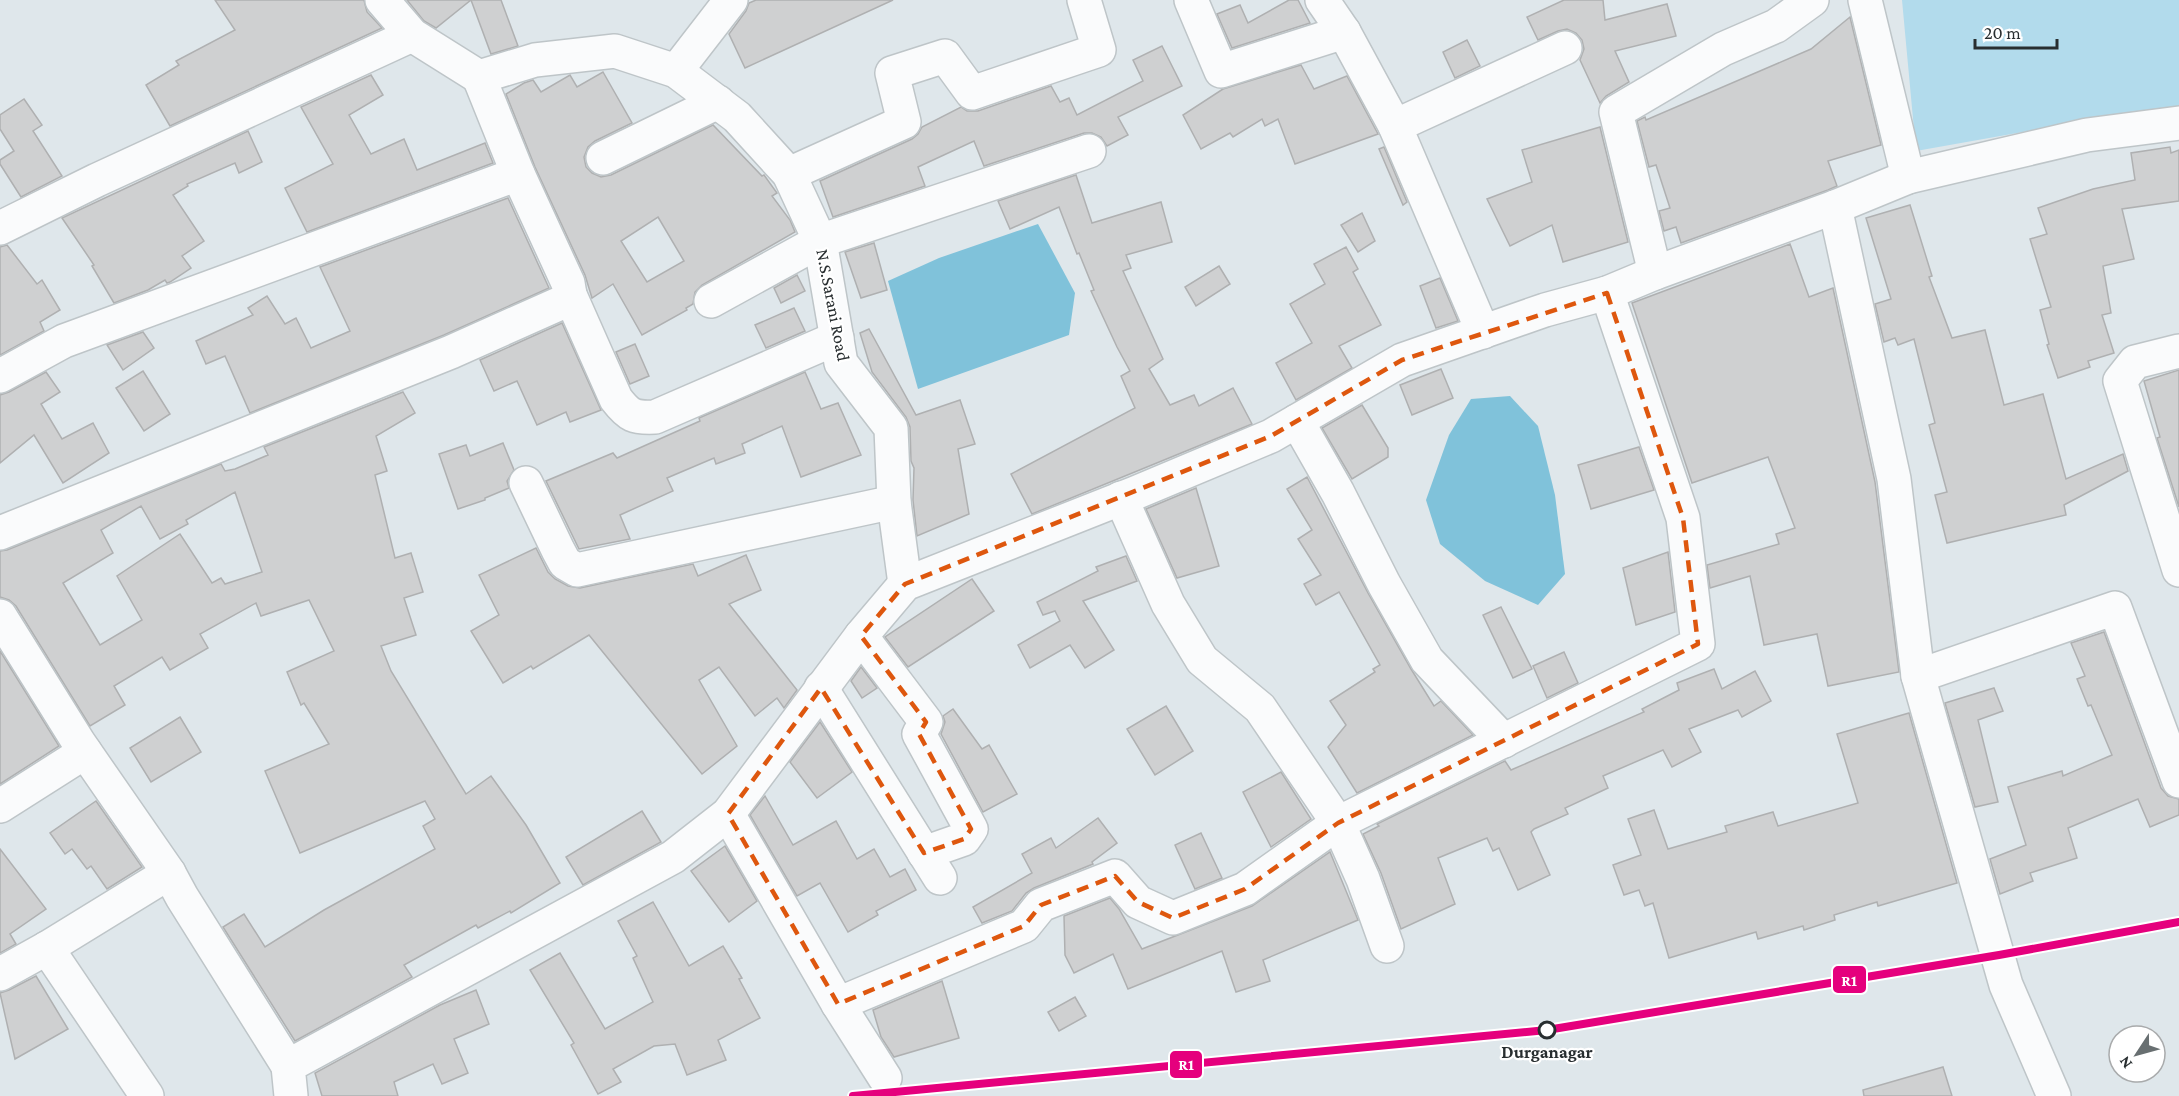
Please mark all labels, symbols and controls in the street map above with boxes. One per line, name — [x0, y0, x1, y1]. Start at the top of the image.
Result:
scale bar — [1975, 12, 2058, 50]
text: 20 m — [1984, 23, 2021, 43]
street label: N.S.Sarani Road — [812, 247, 854, 363]
line badge: R1 — [1832, 965, 1867, 994]
text: R1 — [1841, 972, 1857, 989]
marker: Durganagar — [1538, 1021, 1556, 1039]
north arrow — [2107, 1024, 2167, 1084]
place label: Durganagar — [1501, 1042, 1593, 1062]
line badge: R1 — [1169, 1050, 1203, 1079]
text: N — [2115, 1053, 2135, 1072]
text: R1 — [1178, 1056, 1194, 1073]

